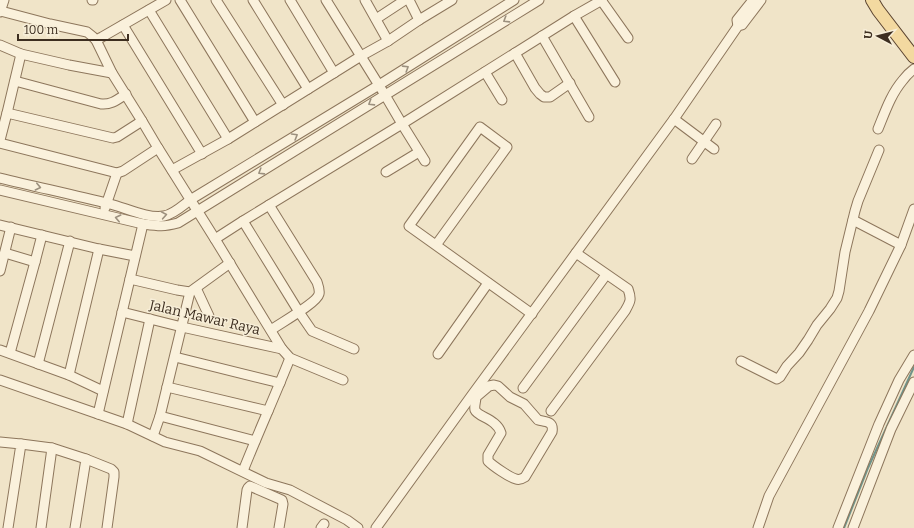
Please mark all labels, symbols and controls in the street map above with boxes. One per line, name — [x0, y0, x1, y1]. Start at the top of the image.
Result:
scale bar — [18, 16, 128, 42]
one-way arrow — [503, 16, 510, 23]
north arrow — [858, 16, 898, 56]
text: 100 m — [24, 23, 59, 37]
text: U — [862, 30, 876, 40]
one-way arrow — [402, 65, 409, 73]
one-way arrow — [368, 99, 375, 106]
one-way arrow — [291, 134, 298, 141]
one-way arrow — [258, 167, 265, 175]
one-way arrow — [35, 183, 41, 191]
one-way arrow — [161, 211, 167, 220]
one-way arrow — [115, 215, 122, 223]
street label: Jalan Mawar Raya — [147, 296, 262, 339]

